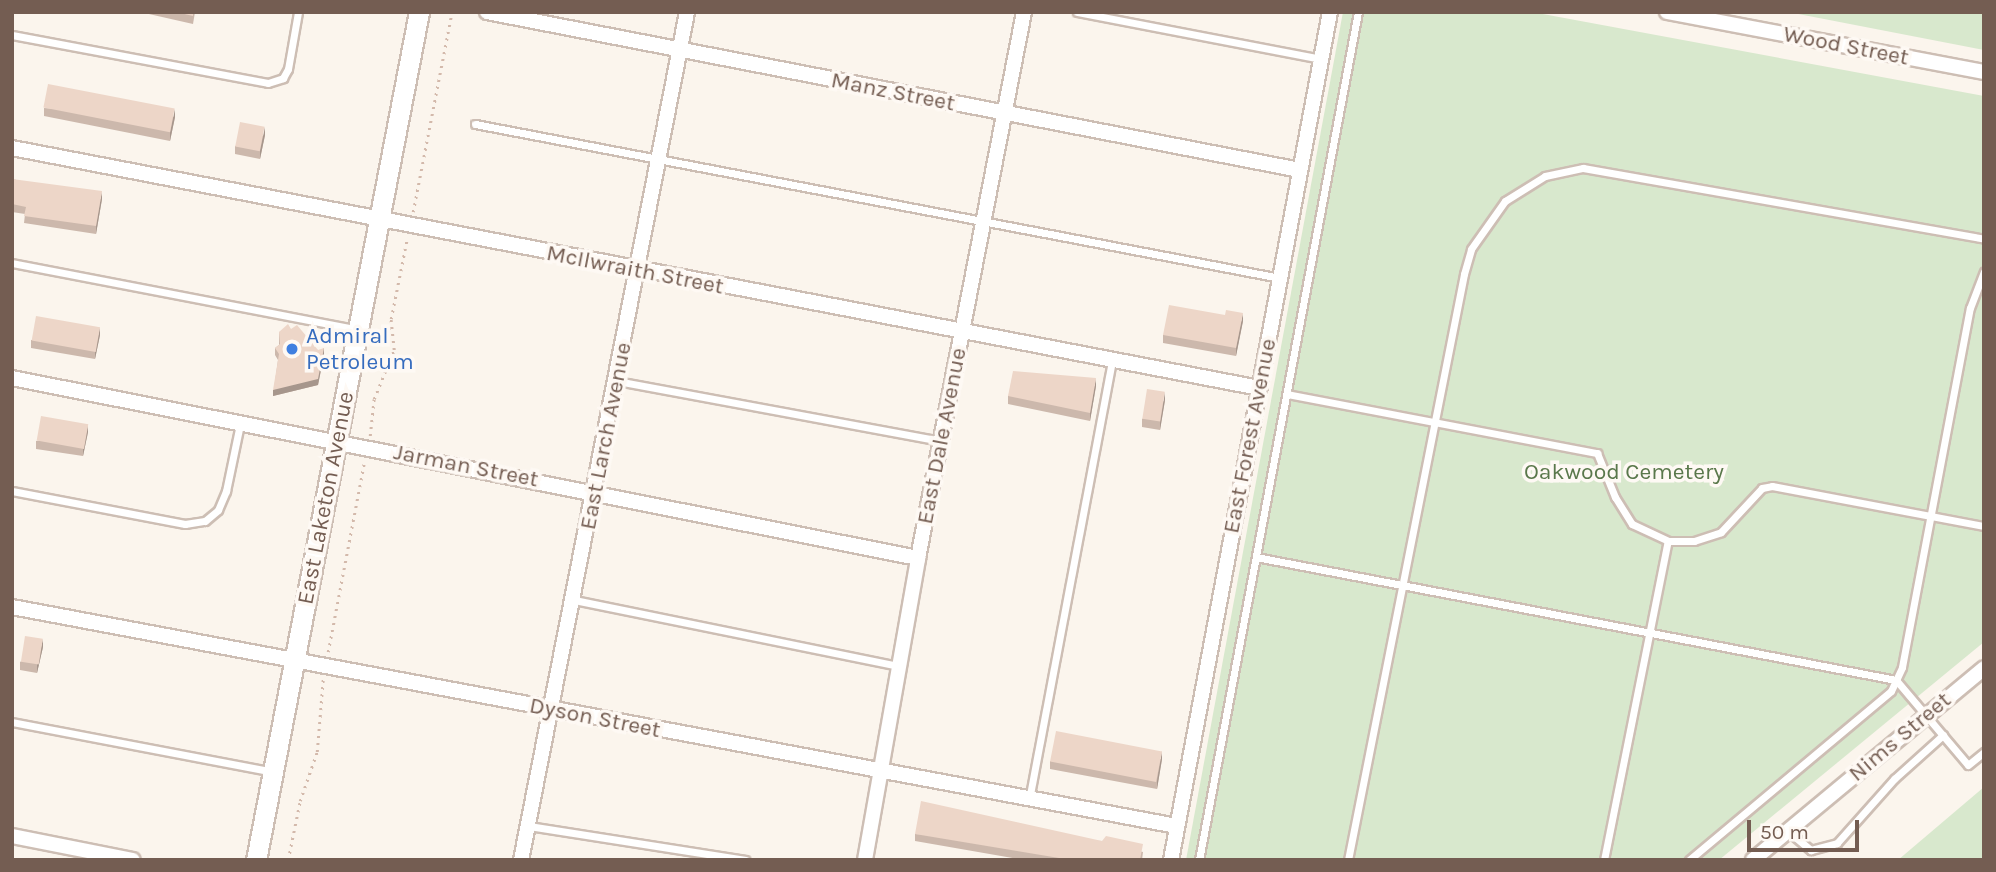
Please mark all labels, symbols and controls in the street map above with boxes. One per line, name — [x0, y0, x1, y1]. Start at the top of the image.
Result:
street label: Wood Street — [1781, 20, 1911, 72]
street label: Manz Street — [829, 66, 957, 118]
street label: McIlwraith Street — [544, 239, 726, 301]
place label: Admiral Petroleum — [306, 322, 414, 376]
street label: East Forest Avenue — [1218, 336, 1282, 536]
street label: East Larch Avenue — [574, 340, 638, 532]
marker: Admiral Petroleum — [284, 341, 300, 357]
street label: East Dale Avenue — [911, 345, 973, 527]
street label: East Laketon Avenue — [292, 389, 360, 607]
street label: Jarman Street — [391, 438, 541, 494]
park label: Oakwood Cemetery — [1524, 458, 1724, 486]
street label: Nims Street — [1843, 686, 1957, 788]
street label: Dyson Street — [527, 692, 663, 744]
scale bar — [1751, 806, 1863, 850]
text: 50 m — [1760, 820, 1809, 844]

